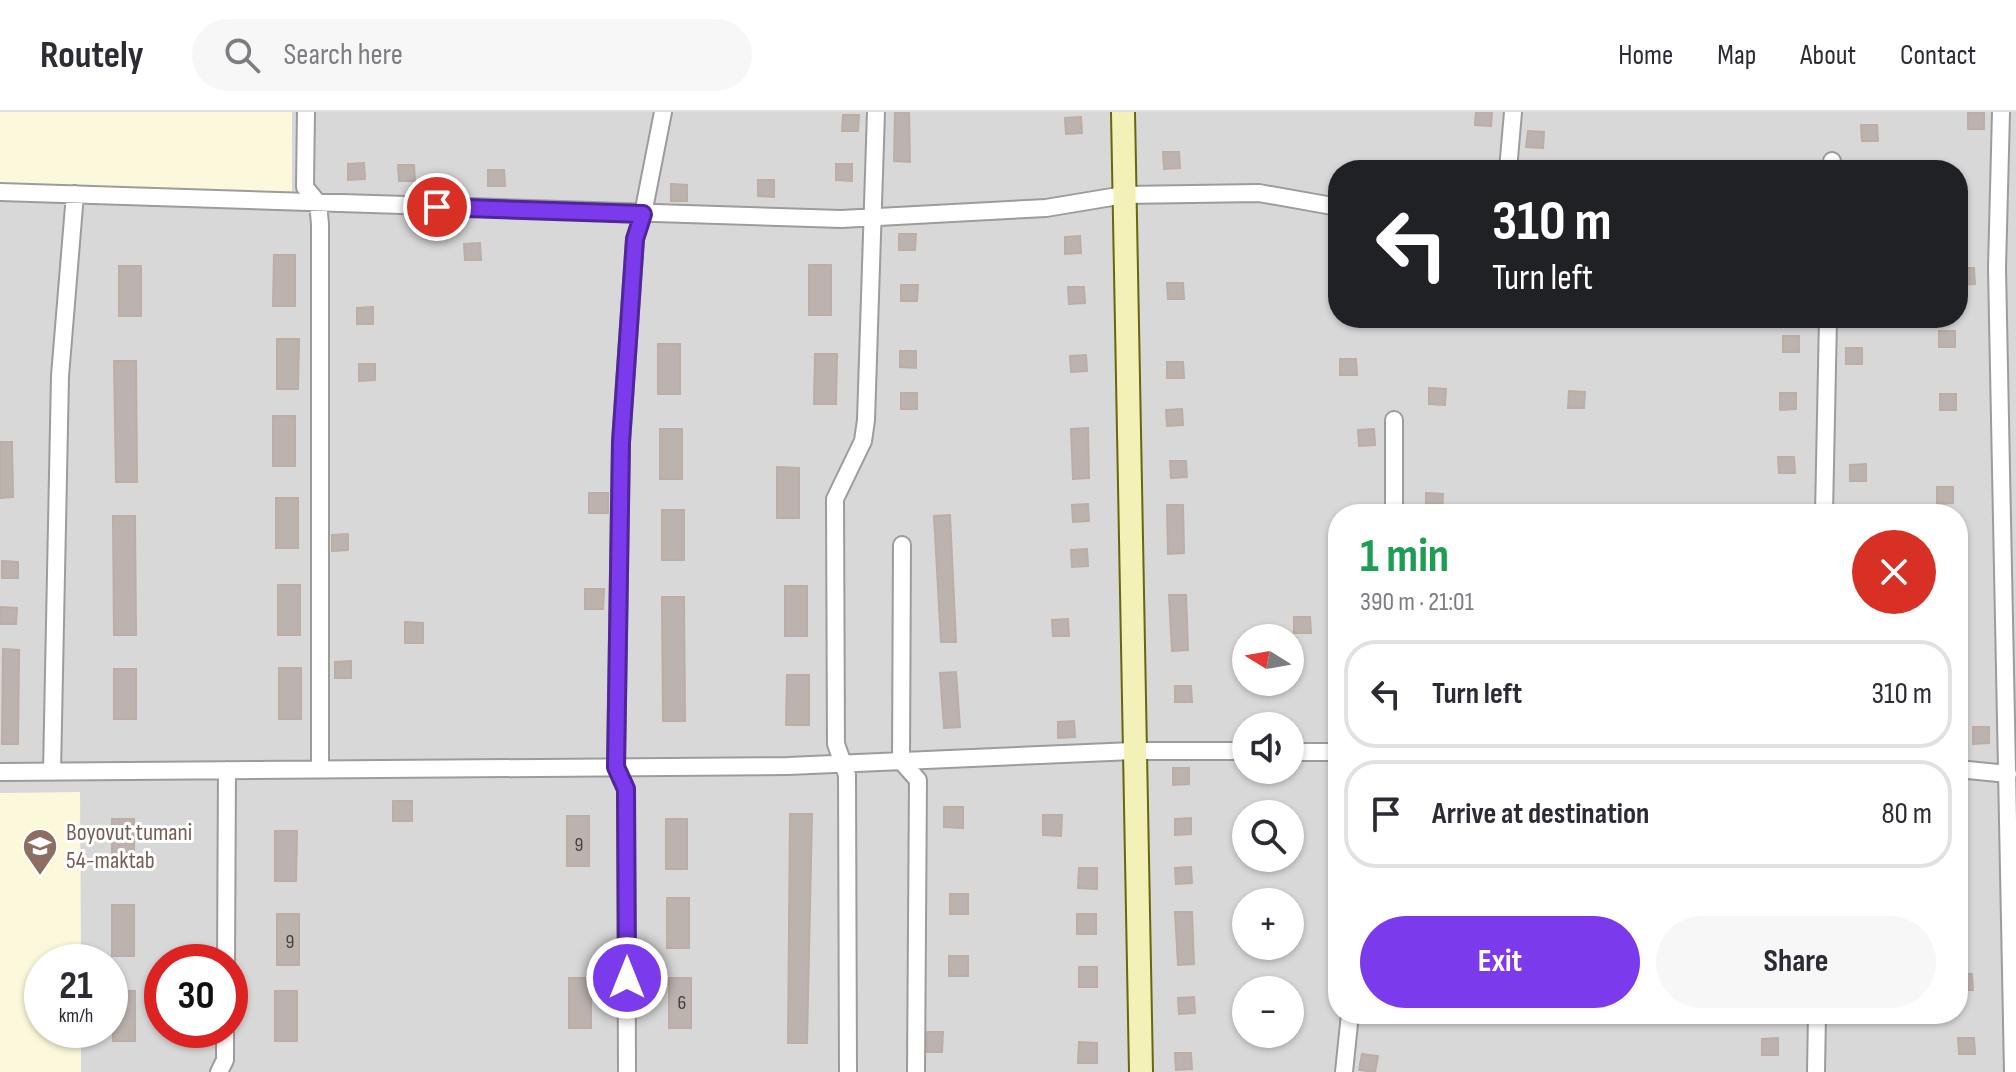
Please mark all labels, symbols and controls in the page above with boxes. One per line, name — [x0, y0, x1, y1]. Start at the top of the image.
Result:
search box — [192, 19, 752, 91]
text: Routely — [40, 33, 144, 78]
icon: search — [220, 33, 264, 77]
text: Search here — [284, 37, 403, 73]
text: Home — [1618, 39, 1673, 72]
text: Map — [1717, 39, 1756, 72]
text: About — [1800, 39, 1856, 72]
text: Contact — [1900, 39, 1976, 72]
pin — [403, 173, 471, 241]
icon: arrive — [415, 185, 459, 229]
text: 310 m — [1492, 189, 1612, 256]
icon: left — [1360, 192, 1464, 296]
text: Turn left — [1492, 257, 1593, 300]
text: 1 min — [1360, 528, 1449, 585]
button: close — [1852, 530, 1936, 614]
text: 390 m · 21:01 — [1360, 587, 1474, 618]
north arrow — [1232, 624, 1304, 696]
map controls — [1232, 624, 1304, 1048]
icon: left — [1364, 672, 1408, 716]
text: Turn left — [1432, 676, 1522, 712]
text: 310 m — [1872, 676, 1932, 712]
button: sound — [1232, 712, 1304, 784]
icon: arrive — [1364, 792, 1408, 836]
text: Arrive at destination — [1432, 796, 1649, 832]
text: 80 m — [1881, 796, 1932, 832]
button: search — [1232, 800, 1304, 872]
place label: Boyovut tumani 54-maktab — [66, 818, 192, 875]
school or university icon: Boyovut tumani 54-maktab — [21, 827, 59, 877]
house number: 9 — [575, 833, 583, 857]
button: + — [1232, 888, 1304, 960]
button: Exit — [1360, 916, 1640, 1008]
button: Share — [1656, 916, 1936, 1008]
house number: 9 — [286, 930, 294, 954]
position arrow — [585, 936, 669, 1020]
speed limit sign: 30 — [144, 944, 248, 1048]
text: 21 — [59, 962, 93, 1010]
button: − — [1232, 976, 1304, 1048]
house number: 6 — [678, 991, 686, 1015]
text: km/h — [59, 1004, 93, 1028]

